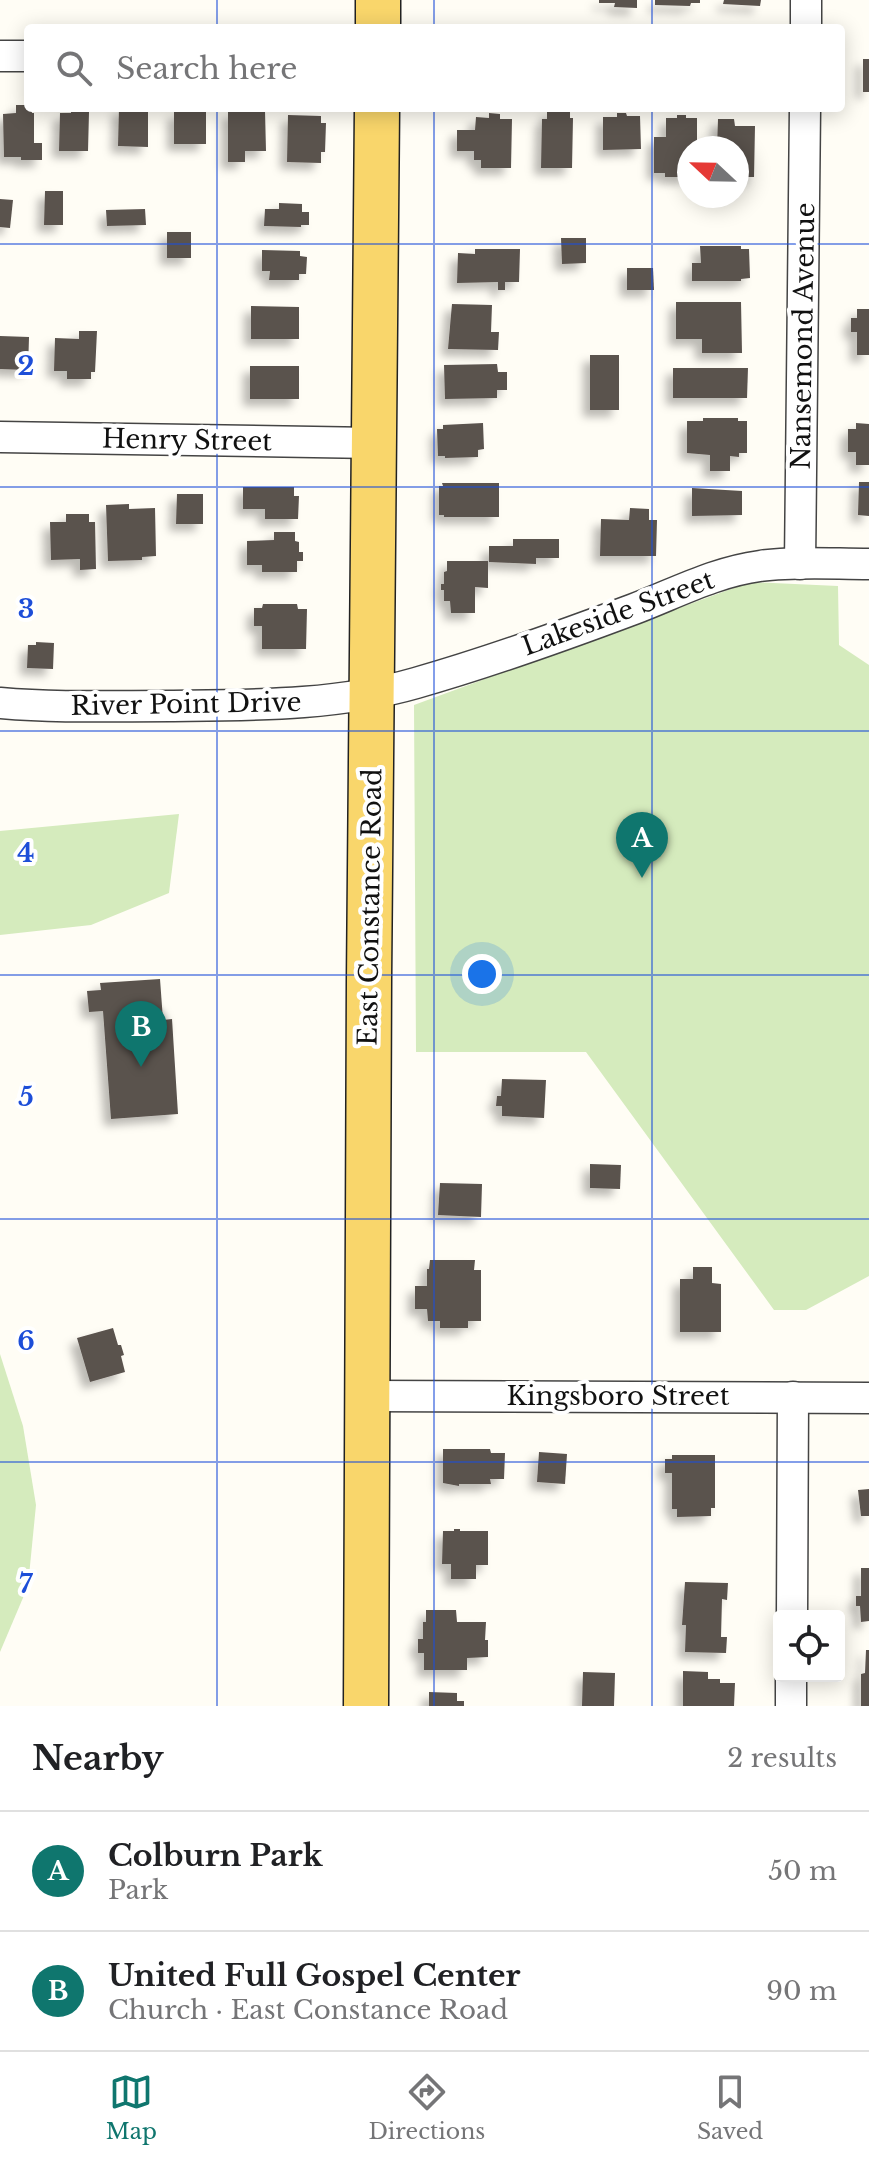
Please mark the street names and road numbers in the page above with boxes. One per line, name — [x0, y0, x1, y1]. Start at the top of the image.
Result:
street label: Nansemond Avenue — [785, 202, 821, 470]
street label: Henry Street — [102, 423, 272, 457]
street label: Lakeside Street — [518, 563, 719, 663]
street label: River Point Drive — [70, 686, 302, 722]
street label: East Constance Road — [352, 768, 388, 1046]
street label: Kingsboro Street — [506, 1380, 730, 1412]

